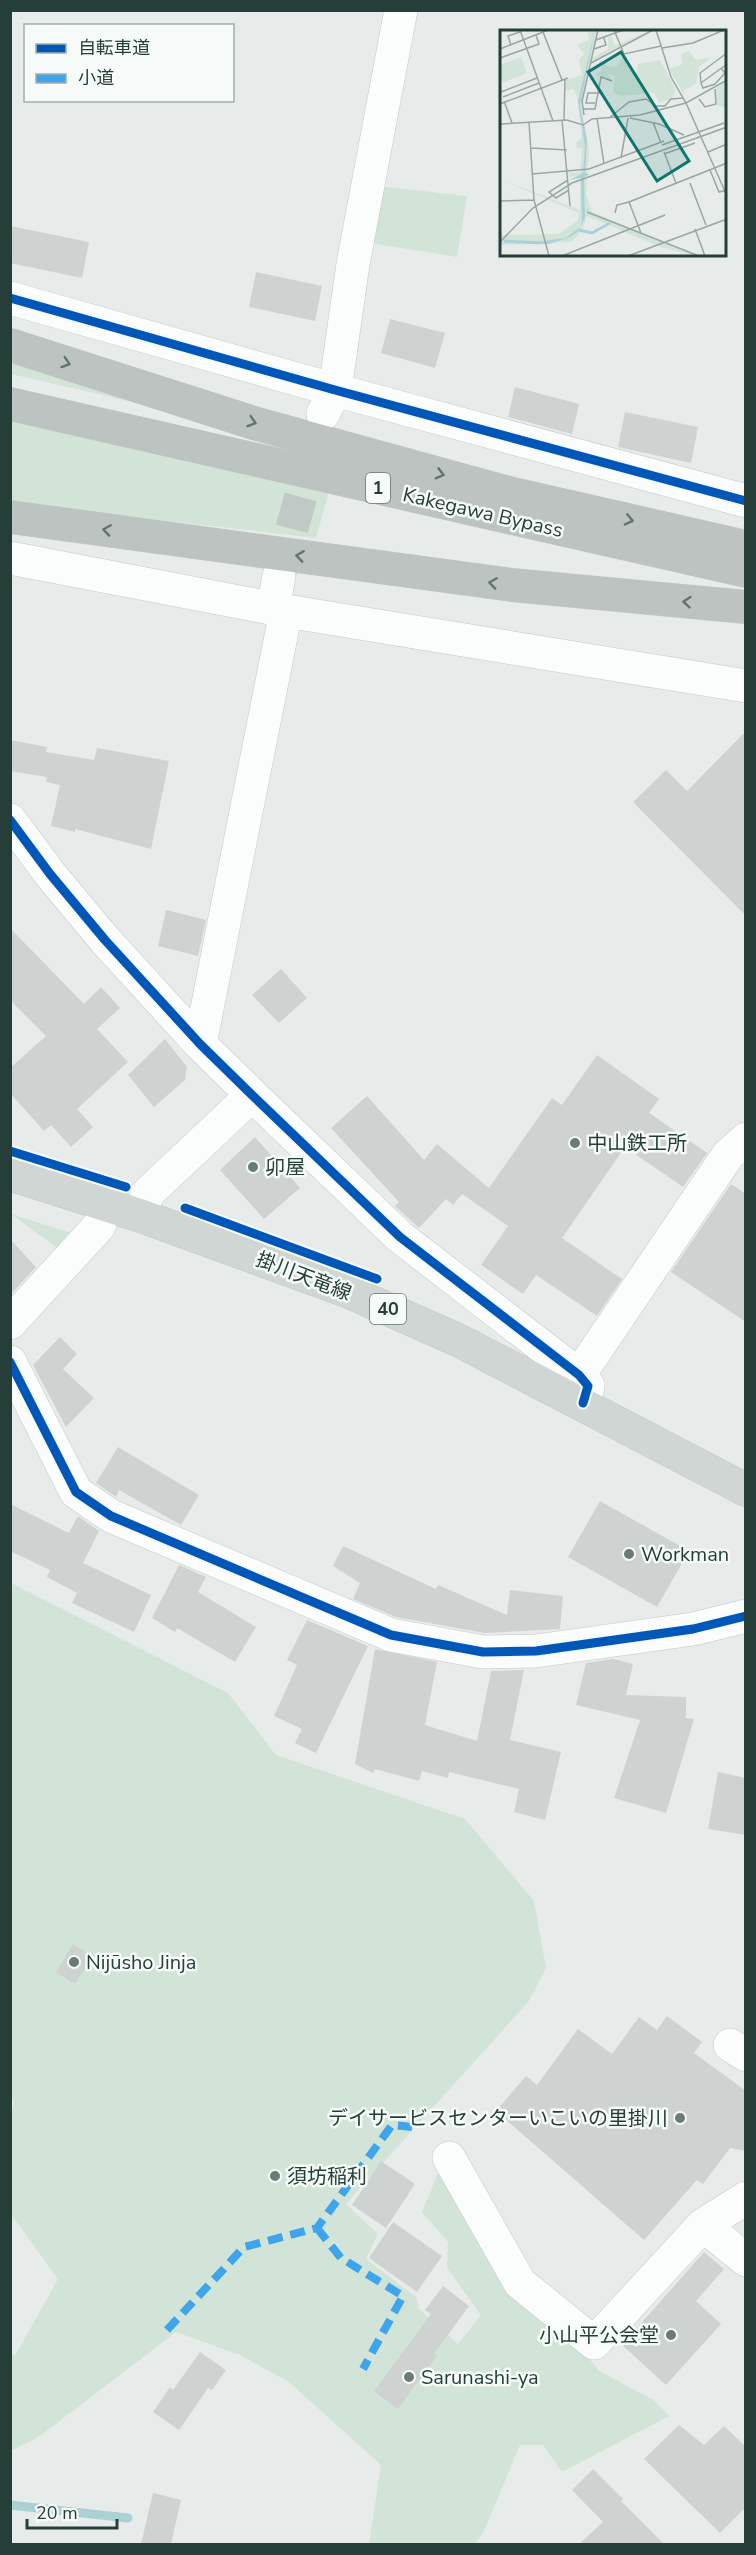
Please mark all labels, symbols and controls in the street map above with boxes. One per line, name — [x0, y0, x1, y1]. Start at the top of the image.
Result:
legend — [24, 24, 234, 102]
inset map — [500, 30, 726, 256]
text: 自転車道 — [78, 36, 150, 60]
text: 小道 — [78, 66, 114, 90]
one-way arrow — [60, 356, 71, 368]
one-way arrow — [246, 415, 257, 427]
one-way arrow — [434, 467, 445, 479]
road number: 1 — [366, 473, 390, 503]
street label: Kakegawa Bypass — [400, 481, 566, 544]
one-way arrow — [624, 513, 634, 526]
one-way arrow — [102, 524, 111, 537]
one-way arrow — [295, 551, 305, 563]
one-way arrow — [489, 577, 498, 589]
one-way arrow — [683, 596, 692, 609]
place label: 中山鉄工所 — [587, 1130, 687, 1157]
marker: 中山鉄工所 — [568, 1136, 582, 1150]
place label: 卯屋 — [265, 1154, 305, 1181]
marker: 卯屋 — [246, 1160, 260, 1174]
street label: 掛川天竜線 — [252, 1246, 355, 1307]
road number: 40 — [370, 1294, 406, 1324]
place label: Workman — [641, 1541, 729, 1568]
marker: Workman — [622, 1547, 636, 1561]
place label: Nijūsho Jinja — [86, 1949, 196, 1976]
marker: Nijūsho Jinja — [67, 1955, 81, 1969]
place label: デイサービスセンターいこいの里掛川 — [328, 2105, 668, 2132]
marker: デイサービスセンターいこいの里掛川 — [673, 2111, 687, 2125]
place label: 須坊稲利 — [287, 2163, 367, 2190]
marker: 須坊稲利 — [268, 2169, 282, 2183]
place label: 小山平公会堂 — [539, 2322, 659, 2349]
marker: 小山平公会堂 — [664, 2328, 678, 2342]
place label: Sarunashi-ya — [421, 2364, 539, 2391]
marker: Sarunashi-ya — [402, 2370, 416, 2384]
scale bar — [27, 2492, 117, 2530]
text: 20 m — [36, 2501, 78, 2525]

